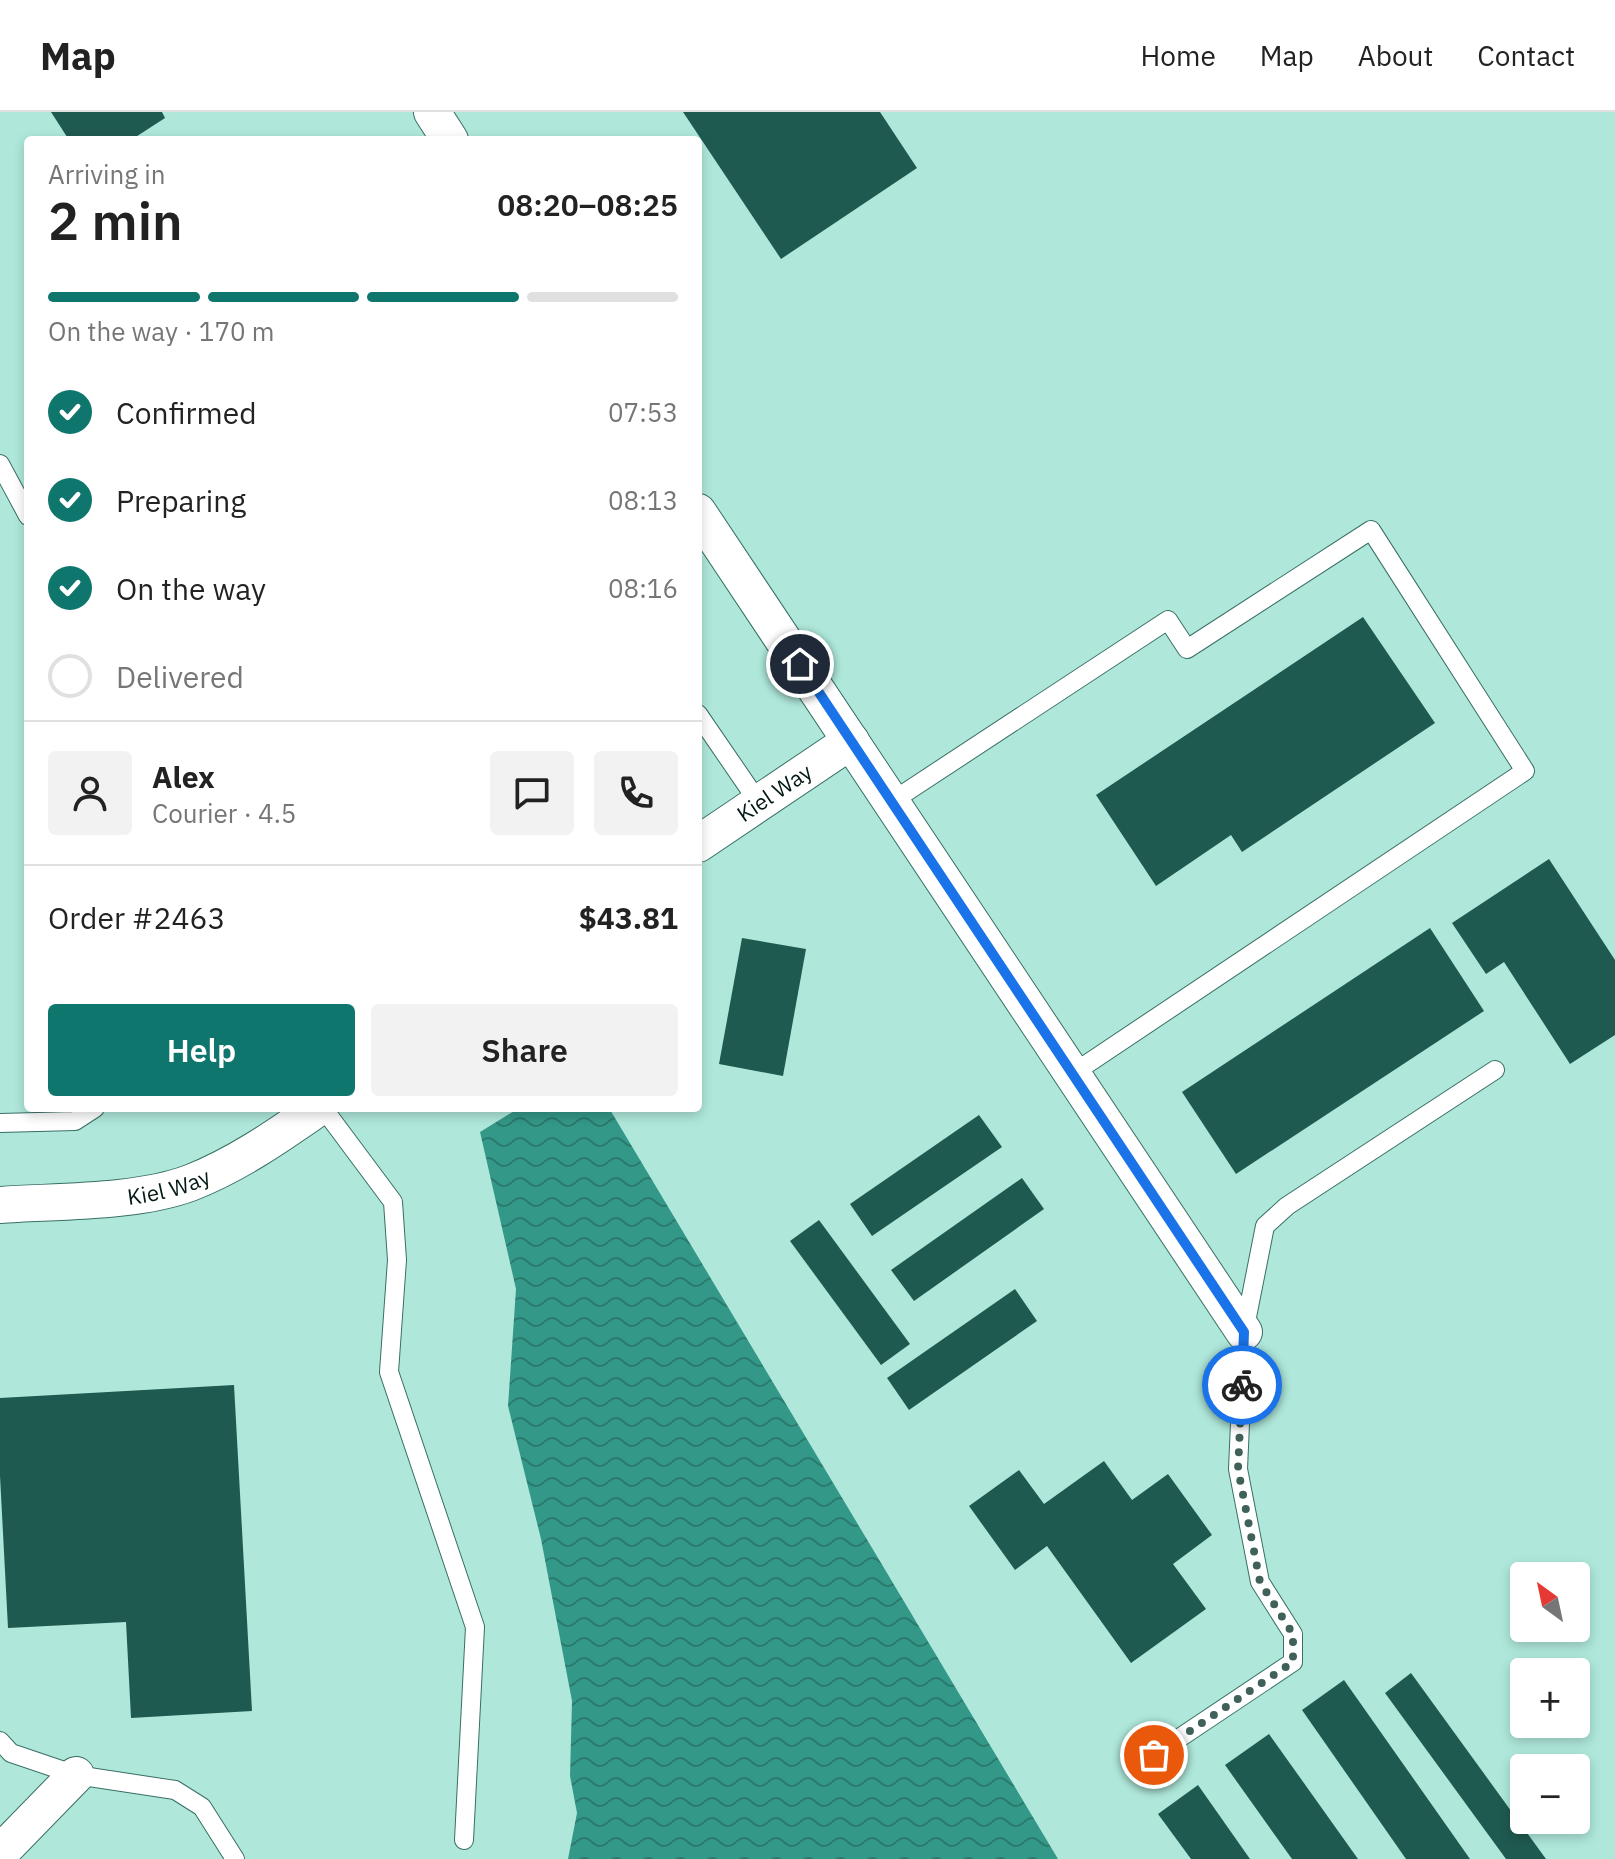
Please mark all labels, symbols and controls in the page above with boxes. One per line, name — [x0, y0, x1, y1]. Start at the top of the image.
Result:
text: Map — [40, 31, 116, 80]
text: Home — [1140, 37, 1216, 74]
text: Map — [1260, 37, 1314, 74]
text: About — [1358, 37, 1433, 74]
text: Contact — [1477, 37, 1575, 74]
text: Arriving in — [48, 157, 165, 191]
text: 08:20–08:25 — [497, 185, 678, 224]
text: 2 min — [48, 187, 183, 254]
text: On the way · 170 m — [48, 314, 274, 348]
icon: check — [48, 390, 92, 434]
text: Confirmed — [116, 393, 257, 432]
text: 07:53 — [608, 395, 678, 429]
icon: check — [48, 478, 92, 522]
text: Preparing — [116, 481, 246, 520]
text: 08:13 — [608, 483, 678, 517]
icon: check — [48, 566, 92, 610]
text: On the way — [116, 569, 266, 608]
text: 08:16 — [608, 571, 678, 605]
pin — [766, 630, 834, 698]
icon: home — [778, 642, 822, 686]
text: Delivered — [116, 657, 244, 696]
button: person — [48, 751, 132, 835]
button: chat — [490, 751, 574, 835]
button: phone — [594, 751, 678, 835]
text: Alex — [152, 757, 215, 796]
street label: Kiel Way — [731, 757, 817, 828]
text: Courier · 4.5 — [152, 796, 296, 830]
text: Order #2463 — [48, 898, 225, 937]
text: $43.81 — [579, 898, 678, 937]
button: Help — [48, 1004, 355, 1096]
button: Share — [371, 1004, 678, 1096]
street label: Kiel Way — [125, 1161, 215, 1211]
courier — [1202, 1345, 1282, 1425]
icon: bike — [1220, 1363, 1264, 1407]
north arrow — [1510, 1562, 1590, 1642]
map controls — [1510, 1562, 1590, 1834]
button: + — [1510, 1658, 1590, 1738]
pin — [1120, 1721, 1188, 1789]
icon: bag — [1132, 1733, 1176, 1777]
button: − — [1510, 1754, 1590, 1834]

